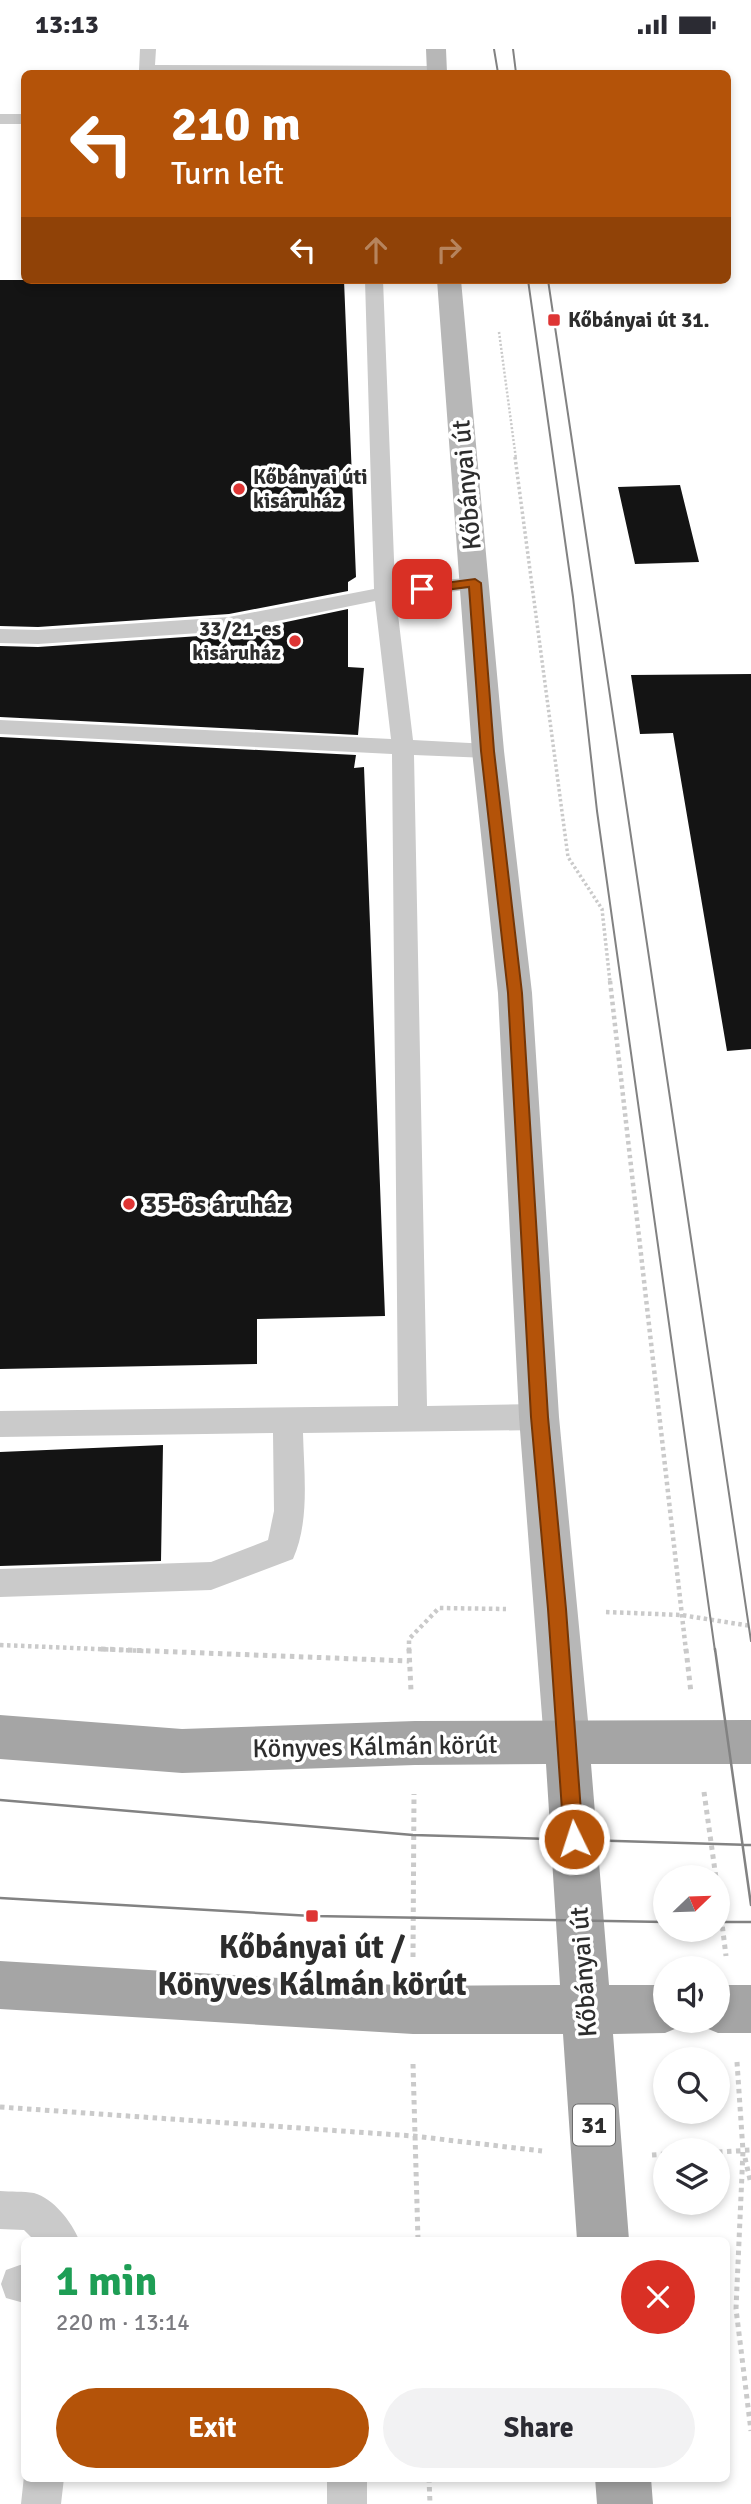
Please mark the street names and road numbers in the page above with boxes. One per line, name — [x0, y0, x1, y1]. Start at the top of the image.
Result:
street label: Kőbányai út — [445, 419, 489, 551]
street label: Könyves Kálmán körút — [252, 1729, 498, 1765]
street label: Kőbányai út — [563, 1906, 605, 2038]
road number: 31 — [573, 2105, 615, 2145]

